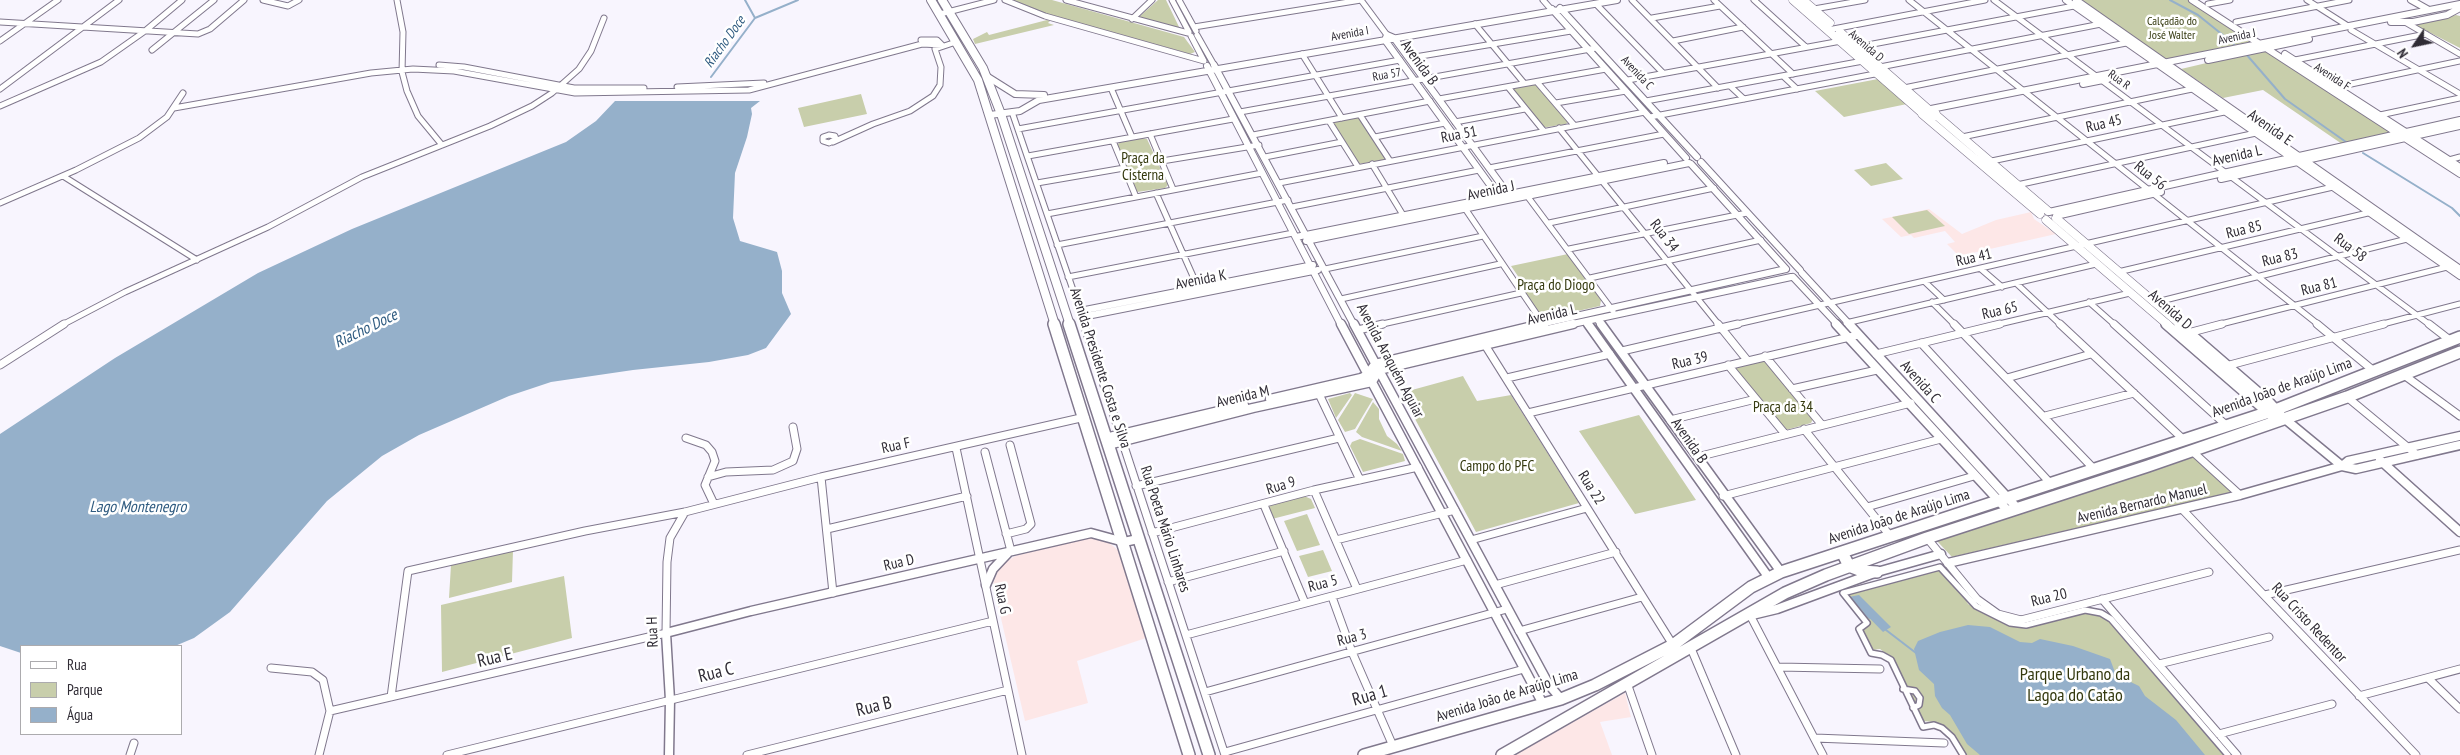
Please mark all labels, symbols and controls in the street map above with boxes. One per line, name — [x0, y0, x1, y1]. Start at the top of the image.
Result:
water label: Riacho Doce — [701, 13, 749, 71]
park label: Calçadão do José Walter — [2147, 15, 2197, 43]
north arrow — [2390, 20, 2440, 70]
street label: Avenida I — [1330, 24, 1370, 44]
street label: Avenida J — [2217, 26, 2257, 48]
street label: Avenida D — [1846, 27, 1886, 65]
street label: Avenida B — [1397, 37, 1441, 89]
text: N — [2393, 45, 2412, 62]
street label: Avenida C — [1618, 53, 1656, 93]
street label: Avenida F — [2311, 60, 2353, 94]
street label: Rua 57 — [1371, 65, 1403, 85]
street label: Rua R — [2105, 67, 2133, 93]
street label: Avenida E — [2244, 106, 2296, 150]
street label: Rua 45 — [2084, 111, 2124, 137]
street label: Rua 51 — [1439, 123, 1479, 147]
street label: Avenida L — [2210, 142, 2264, 170]
park label: Praça da Cisterna — [1121, 150, 1165, 185]
street label: Rua 56 — [2130, 158, 2170, 194]
street label: Avenida J — [1466, 177, 1516, 205]
street label: Rua 34 — [1646, 216, 1682, 256]
street label: Rua 85 — [2224, 217, 2264, 243]
street label: Rua 58 — [2330, 230, 2370, 266]
street label: Rua 41 — [1954, 245, 1994, 271]
street label: Rua 83 — [2260, 245, 2300, 271]
street label: Avenida K — [1174, 266, 1228, 294]
street label: Rua 81 — [2299, 274, 2339, 300]
park label: Praça do Diogo — [1517, 277, 1595, 295]
street label: Avenida Presidente Costa e Silva — [1066, 286, 1134, 450]
street label: Avenida D — [2144, 286, 2196, 334]
street label: Rua 65 — [1980, 298, 2020, 324]
street label: Avenida Araquém Aguiar — [1352, 301, 1428, 421]
street label: Avenida L — [1525, 301, 1579, 329]
water label: Riacho Doce — [331, 305, 401, 353]
street label: Rua 39 — [1670, 348, 1710, 374]
street label: Avenida João de Araújo Lima — [2210, 354, 2354, 422]
street label: Avenida C — [1896, 357, 1944, 407]
street label: Avenida M — [1215, 382, 1271, 412]
park label: Praça da 34 — [1753, 399, 1813, 417]
street label: Avenida B — [1667, 415, 1711, 467]
street label: Rua F — [880, 434, 912, 458]
park label: Campo do PFC — [1460, 458, 1534, 476]
street label: Rua Poeta Mário Linhares — [1136, 464, 1194, 594]
street label: Rua 22 — [1574, 468, 1608, 508]
street label: Rua 9 — [1264, 473, 1298, 499]
street label: Avenida Bernardo Manuel — [2075, 480, 2209, 528]
street label: Avenida João de Araújo Lima — [1826, 486, 1972, 548]
water label: Lago Montenegro — [90, 497, 186, 517]
street label: Rua D — [882, 551, 916, 575]
street label: Rua 5 — [1306, 571, 1340, 597]
street label: Rua Cristo Redentor — [2268, 579, 2350, 667]
street label: Rua G — [990, 582, 1014, 616]
street label: Rua 20 — [2029, 585, 2069, 611]
street label: Rua H — [643, 616, 663, 648]
street label: Rua 3 — [1335, 625, 1369, 651]
street label: Rua E — [475, 644, 515, 672]
legend — [20, 645, 182, 735]
text: Rua — [67, 655, 87, 674]
street label: Rua C — [696, 658, 736, 688]
park label: Parque Urbano da Lagoa do Catão — [2020, 664, 2130, 706]
street label: Avenida João de Araújo Lima — [1434, 666, 1580, 726]
text: Parque — [67, 680, 103, 699]
street label: Rua 1 — [1350, 681, 1390, 711]
street label: Rua B — [854, 692, 894, 722]
text: Água — [67, 705, 93, 724]

